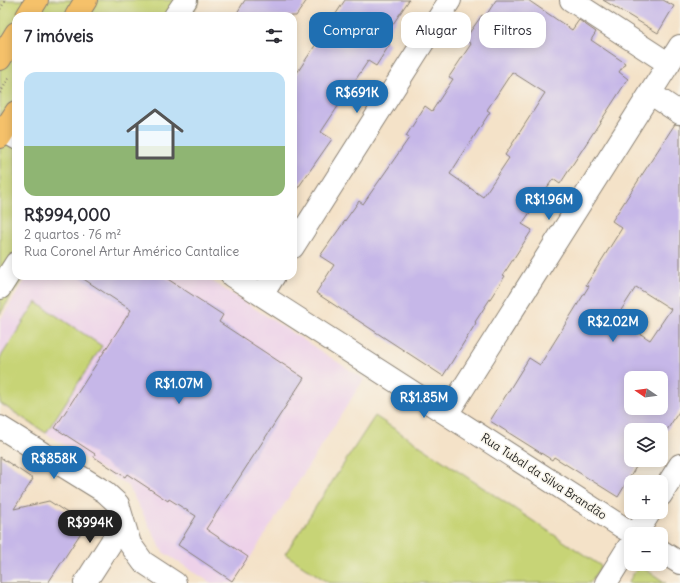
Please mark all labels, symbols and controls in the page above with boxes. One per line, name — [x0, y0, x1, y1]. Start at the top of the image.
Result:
chip: Comprar — [309, 12, 393, 48]
chip: Alugar — [401, 12, 471, 48]
chip: Filtros — [479, 12, 546, 48]
text: 7 imóveis — [24, 25, 94, 47]
icon: filters — [263, 25, 285, 47]
pin: R$691K — [324, 80, 390, 114]
text: R$691K — [335, 84, 379, 101]
icon: home — [119, 98, 191, 170]
pin: R$1.96M — [512, 187, 586, 221]
text: R$1.96M — [525, 191, 573, 208]
text: R$994,000 — [24, 204, 111, 226]
text: 2 quartos · 76 m² — [24, 226, 121, 243]
text: Rua Coronel Artur Américo Cantalice — [24, 243, 239, 260]
pin: R$2.02M — [576, 309, 650, 343]
text: R$2.02M — [587, 313, 639, 330]
pin: R$1.07M — [142, 371, 216, 405]
north arrow — [624, 371, 668, 415]
map controls — [624, 371, 668, 571]
text: R$1.07M — [155, 375, 203, 392]
pin: R$1.85M — [387, 385, 461, 419]
text: R$1.85M — [400, 389, 448, 406]
button: layers — [624, 423, 668, 467]
street label: Rua Tubal da Silva Brandão — [478, 430, 610, 522]
pin: R$858K — [21, 446, 87, 480]
text: R$858K — [31, 450, 77, 467]
button: + — [624, 475, 668, 519]
pin: R$994K — [57, 510, 123, 544]
text: R$994K — [67, 514, 113, 531]
button: − — [624, 527, 668, 571]

